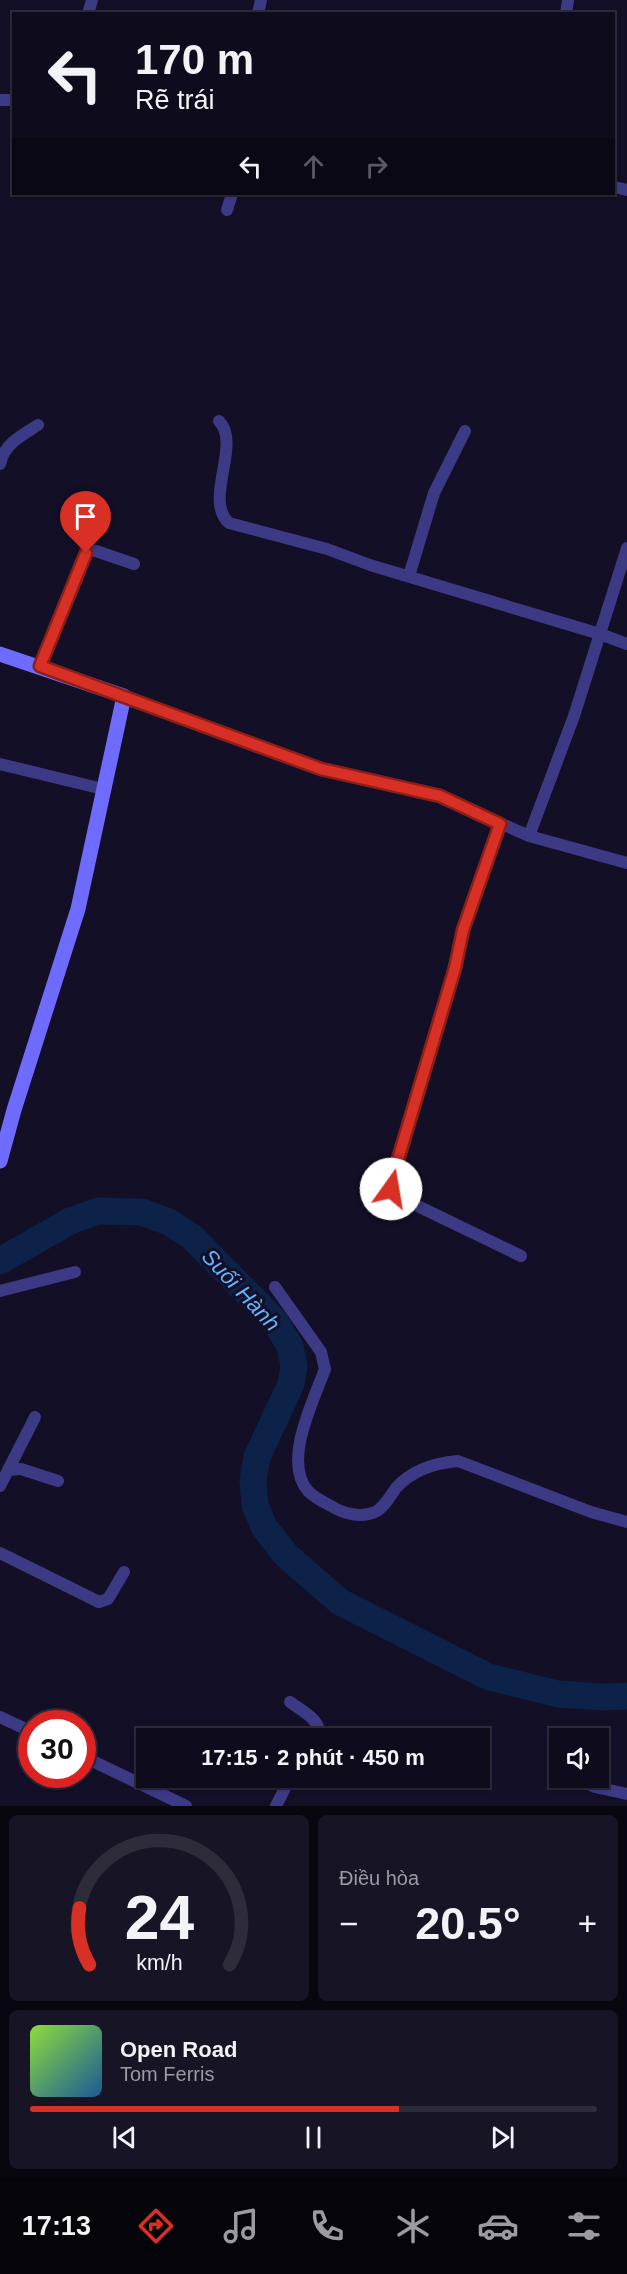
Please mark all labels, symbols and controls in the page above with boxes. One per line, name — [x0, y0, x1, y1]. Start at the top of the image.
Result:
icon: left — [36, 36, 114, 114]
text: 170 m — [135, 36, 254, 83]
text: Rẽ trái — [135, 85, 215, 115]
icon: left — [234, 150, 267, 183]
icon: ahead — [297, 150, 330, 183]
icon: right — [360, 150, 393, 183]
pin — [60, 491, 111, 553]
icon: arrive — [69, 500, 102, 533]
position arrow — [359, 1157, 423, 1221]
water label: Suối Hành — [197, 1244, 285, 1336]
speed limit sign: 30 — [18, 1710, 96, 1788]
map controls — [549, 1728, 609, 1788]
button: sound — [549, 1728, 609, 1788]
text: 17:15 · 2 phút · 450 m — [201, 1745, 425, 1770]
text: Điều hòa — [339, 1867, 419, 1889]
text: 24 — [124, 1883, 194, 1952]
text: 20.5° — [415, 1898, 521, 1949]
text: − — [339, 1905, 358, 1942]
text: + — [578, 1905, 597, 1942]
text: km/h — [136, 1951, 182, 1975]
text: Open Road — [120, 2037, 237, 2062]
text: Tom Ferris — [120, 2063, 214, 2085]
icon: previous — [108, 2121, 141, 2154]
icon: pause — [297, 2121, 330, 2154]
icon: next — [486, 2121, 519, 2154]
icon: directions — [135, 2205, 177, 2247]
icon: music — [220, 2205, 262, 2247]
icon: phone — [306, 2205, 348, 2247]
icon: climate — [392, 2205, 434, 2247]
icon: car — [477, 2205, 519, 2247]
icon: filters — [563, 2205, 605, 2247]
text: 17:13 — [22, 2211, 91, 2241]

